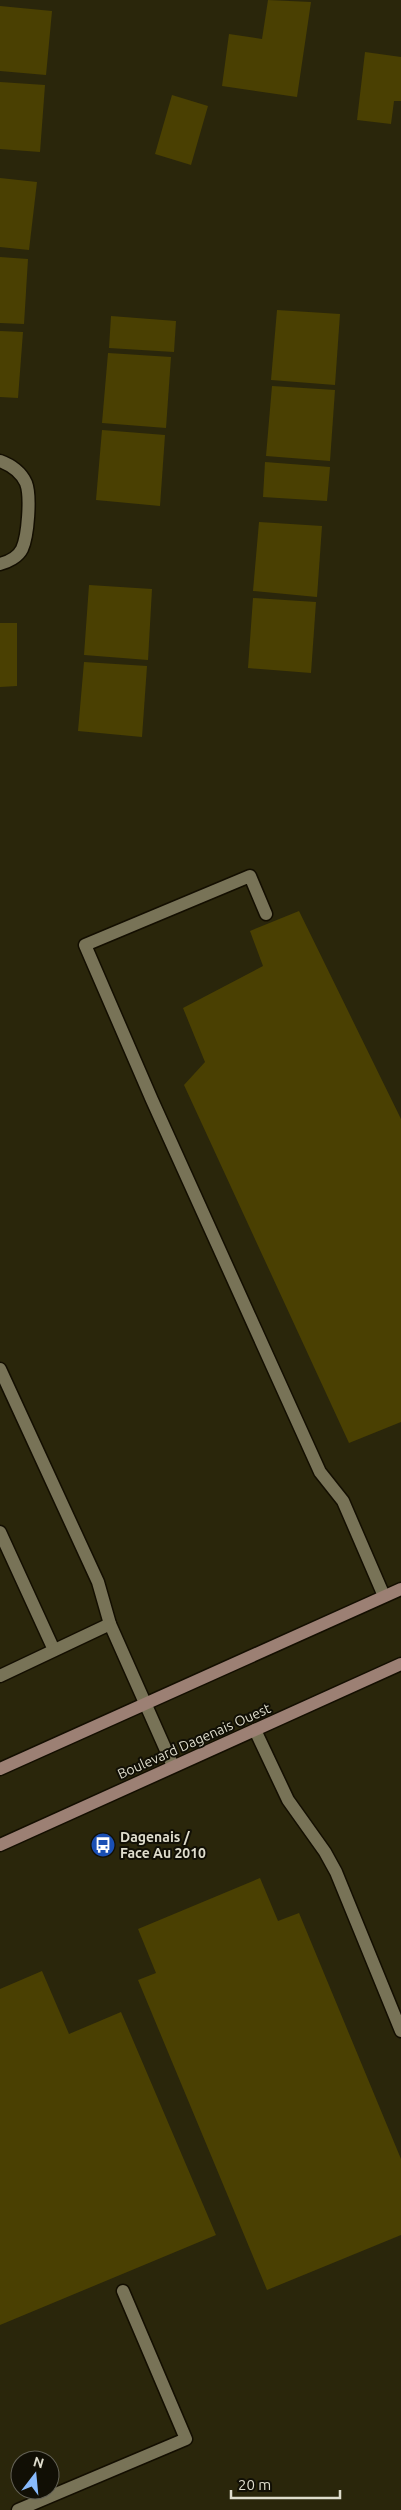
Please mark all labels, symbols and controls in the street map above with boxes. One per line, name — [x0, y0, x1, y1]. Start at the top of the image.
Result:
street label: Boulevard Dagenais Ouest — [115, 1700, 274, 1782]
place label: Dagenais / Face Au 2010 — [120, 1829, 206, 1861]
bus stop icon: Dagenais / Face Au 2010 — [90, 1832, 116, 1858]
north arrow — [10, 2450, 60, 2500]
text: N — [31, 2453, 46, 2472]
scale bar — [231, 2468, 340, 2500]
text: 20 m — [238, 2476, 271, 2493]

